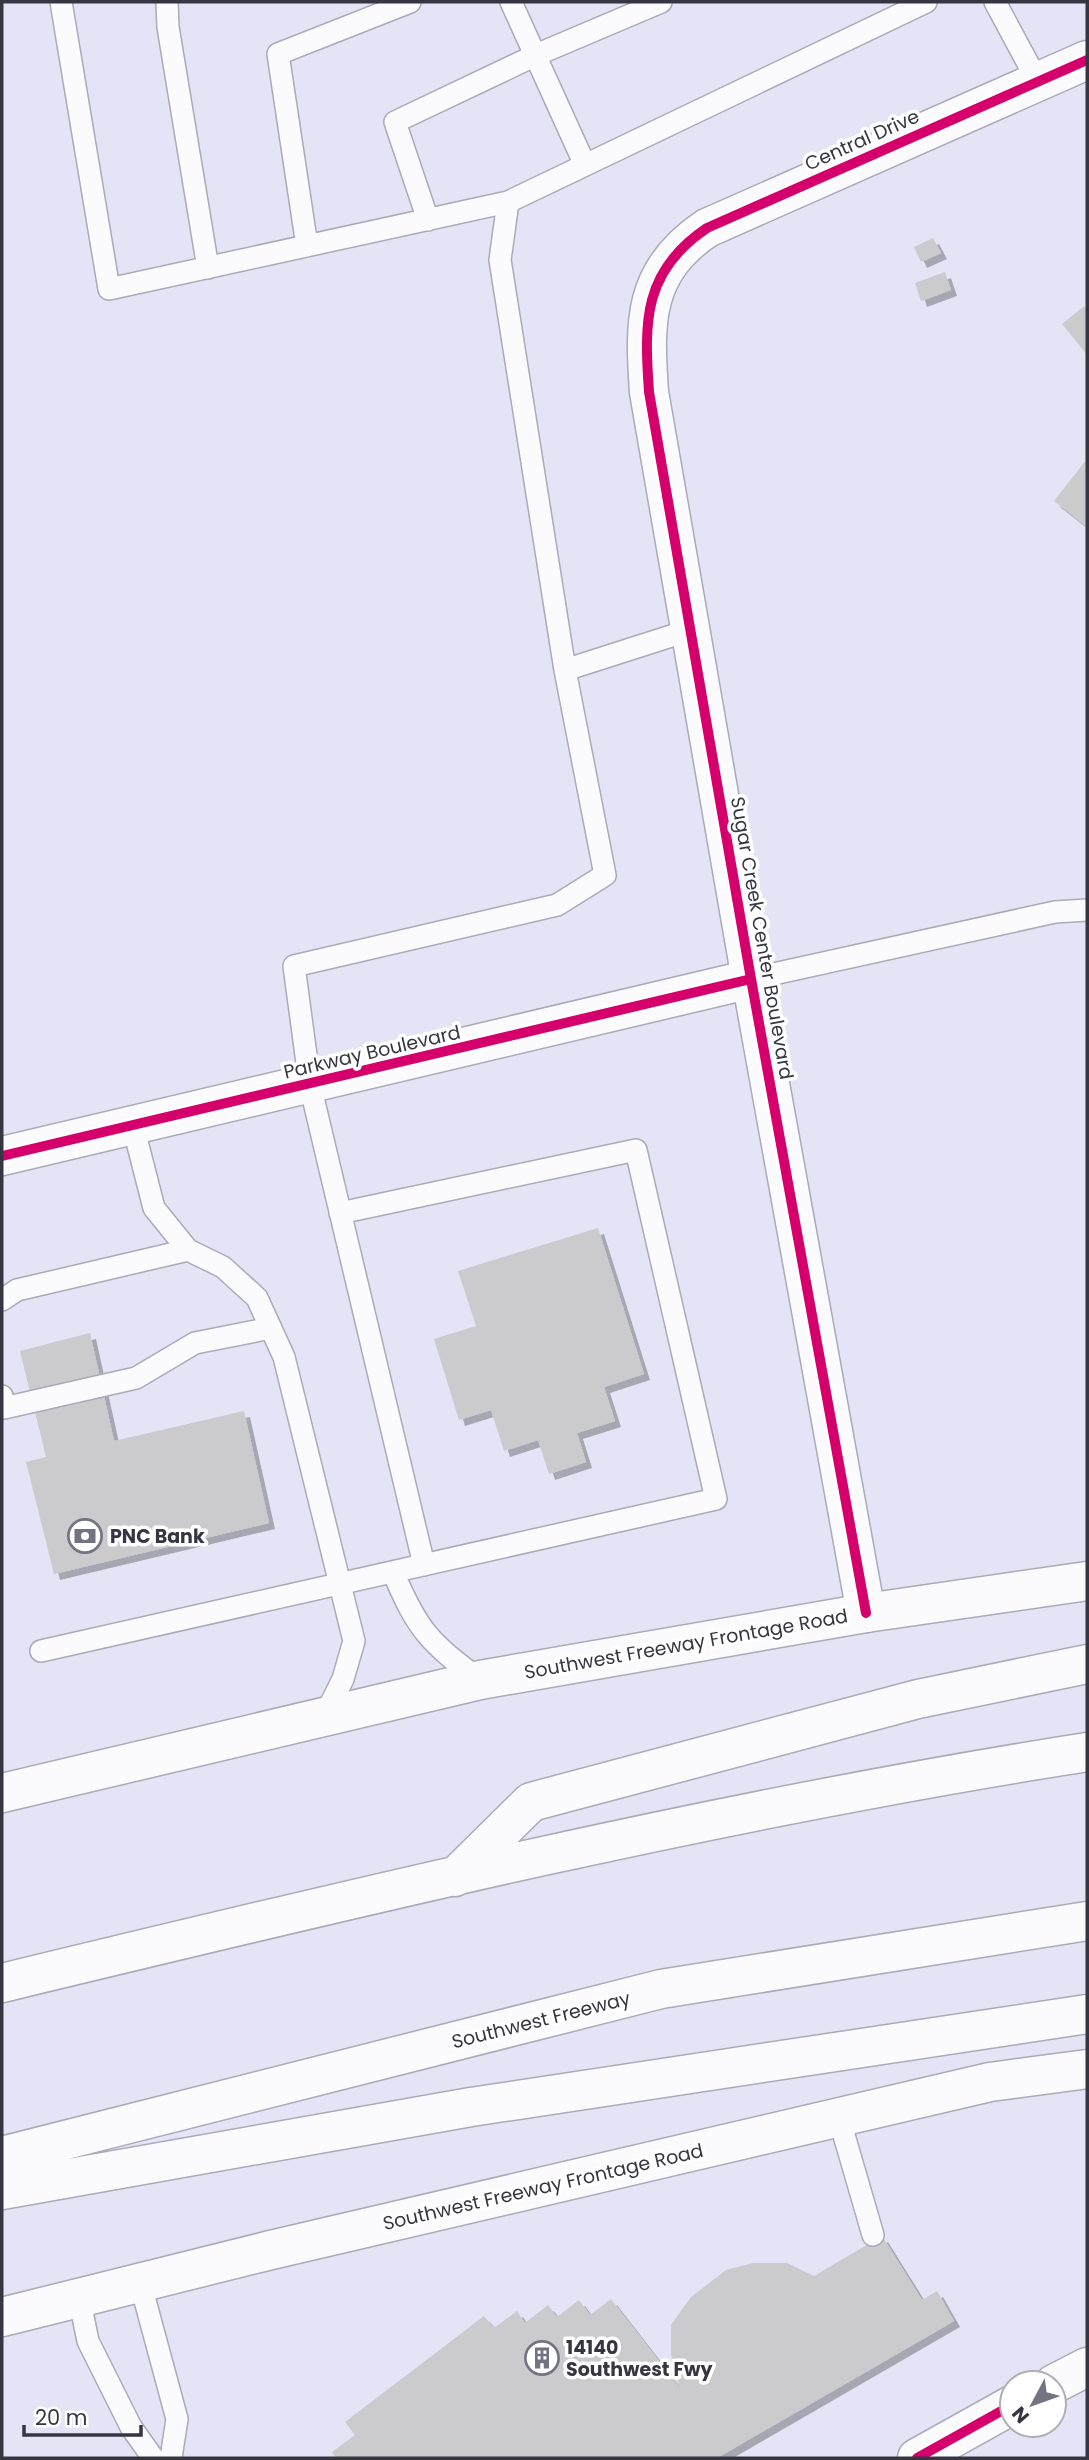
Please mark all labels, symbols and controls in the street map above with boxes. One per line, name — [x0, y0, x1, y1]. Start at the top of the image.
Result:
street label: Central Drive — [800, 103, 924, 177]
street label: Sugar Creek Center Boulevard — [724, 795, 800, 1081]
street label: Parkway Boulevard — [281, 1019, 463, 1085]
bank icon: PNC Bank — [66, 1517, 104, 1555]
place label: PNC Bank — [110, 1523, 205, 1550]
street label: Southwest Freeway Frontage Road — [522, 1602, 850, 1686]
street label: Southwest Freeway — [449, 1985, 633, 2055]
street label: Southwest Freeway Frontage Road — [380, 2137, 706, 2237]
place label: 14140 Southwest Fwy — [566, 2334, 713, 2383]
building icon: 14140 Southwest Fwy — [523, 2339, 561, 2377]
north arrow — [998, 2369, 1068, 2439]
scale bar — [24, 2394, 142, 2438]
text: N — [1006, 2401, 1035, 2429]
text: 20 m — [35, 2403, 88, 2432]

